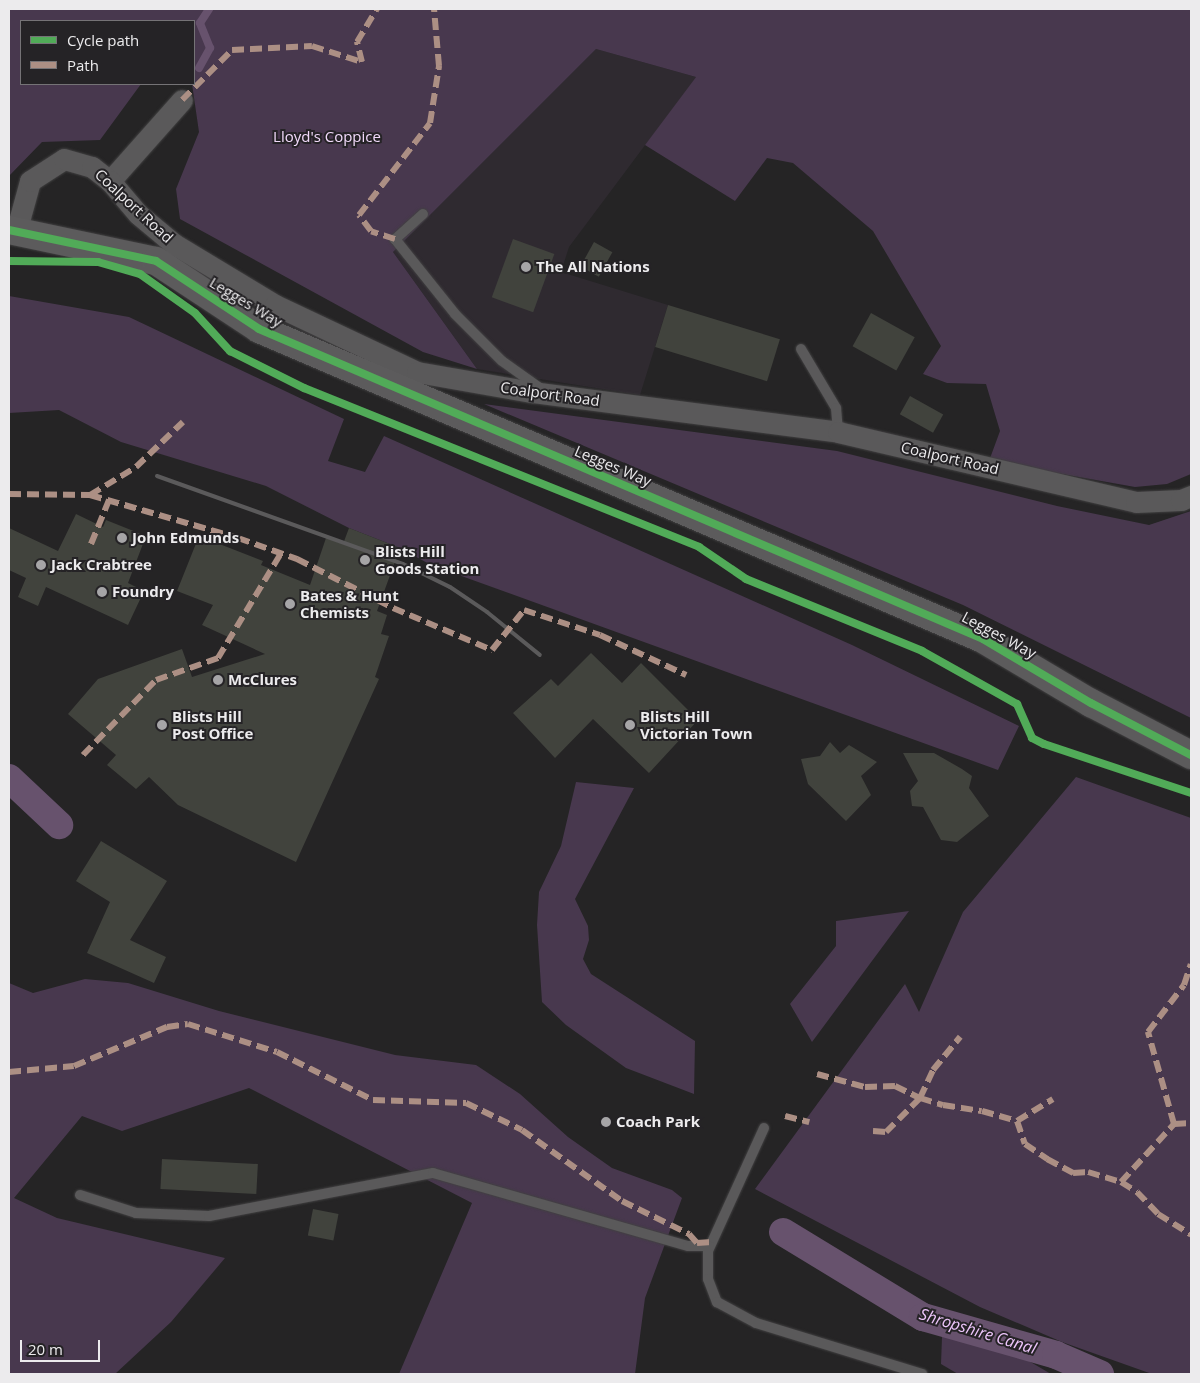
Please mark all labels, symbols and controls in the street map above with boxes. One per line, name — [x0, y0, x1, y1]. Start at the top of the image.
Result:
legend — [20, 20, 195, 85]
text: Cycle path — [67, 30, 139, 50]
text: Path — [67, 55, 99, 75]
park label: Lloyd's Coppice — [273, 128, 381, 146]
street label: Coalport Road — [91, 165, 177, 247]
place label: The All Nations — [536, 258, 650, 276]
marker: The All Nations — [520, 261, 532, 273]
street label: Legges Way — [206, 273, 286, 331]
street label: Coalport Road — [499, 378, 601, 410]
street label: Coalport Road — [899, 438, 1001, 478]
street label: Legges Way — [572, 442, 654, 490]
place label: John Edmunds — [132, 529, 239, 547]
marker: John Edmunds — [116, 532, 128, 544]
place label: Blists Hill Goods Station — [375, 542, 479, 577]
marker: Blists Hill Goods Station — [359, 554, 371, 566]
place label: Jack Crabtree — [51, 556, 152, 574]
marker: Jack Crabtree — [35, 559, 47, 571]
place label: Foundry — [112, 583, 174, 601]
marker: Foundry — [96, 586, 108, 598]
place label: Bates & Hunt Chemists — [300, 586, 399, 621]
marker: Bates & Hunt Chemists — [284, 598, 296, 610]
street label: Legges Way — [959, 608, 1039, 662]
place label: McClures — [228, 671, 297, 689]
marker: McClures — [212, 674, 224, 686]
place label: Blists Hill Post Office — [172, 707, 253, 742]
place label: Blists Hill Victorian Town — [640, 707, 753, 742]
marker: Blists Hill Post Office — [156, 719, 168, 731]
marker: Blists Hill Victorian Town — [624, 719, 636, 731]
place label: Coach Park — [616, 1113, 700, 1131]
marker: Coach Park — [600, 1116, 612, 1128]
water label: Shropshire Canal — [917, 1304, 1039, 1358]
scale bar — [22, 1330, 102, 1362]
text: 20 m — [28, 1339, 63, 1359]

